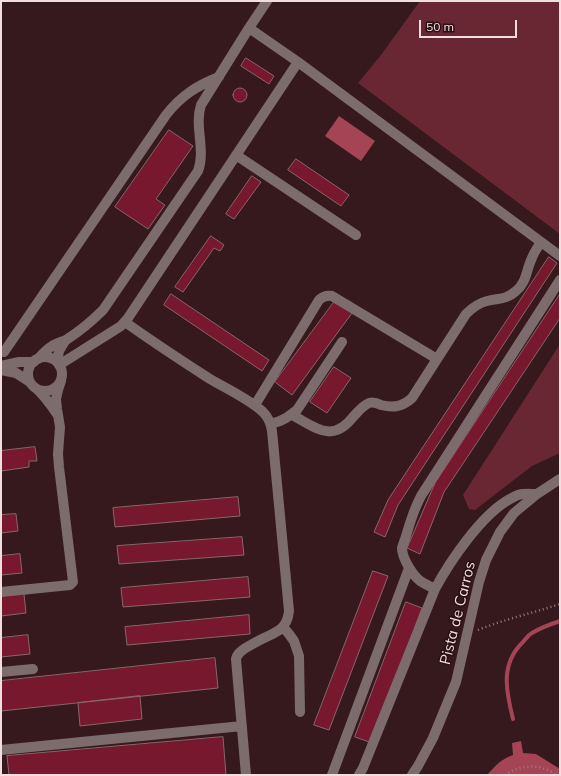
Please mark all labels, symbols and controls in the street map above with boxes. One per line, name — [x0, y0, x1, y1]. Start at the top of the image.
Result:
scale bar — [421, 12, 519, 38]
text: 50 m — [426, 19, 454, 34]
street label: Pista de Carros — [436, 560, 480, 666]

